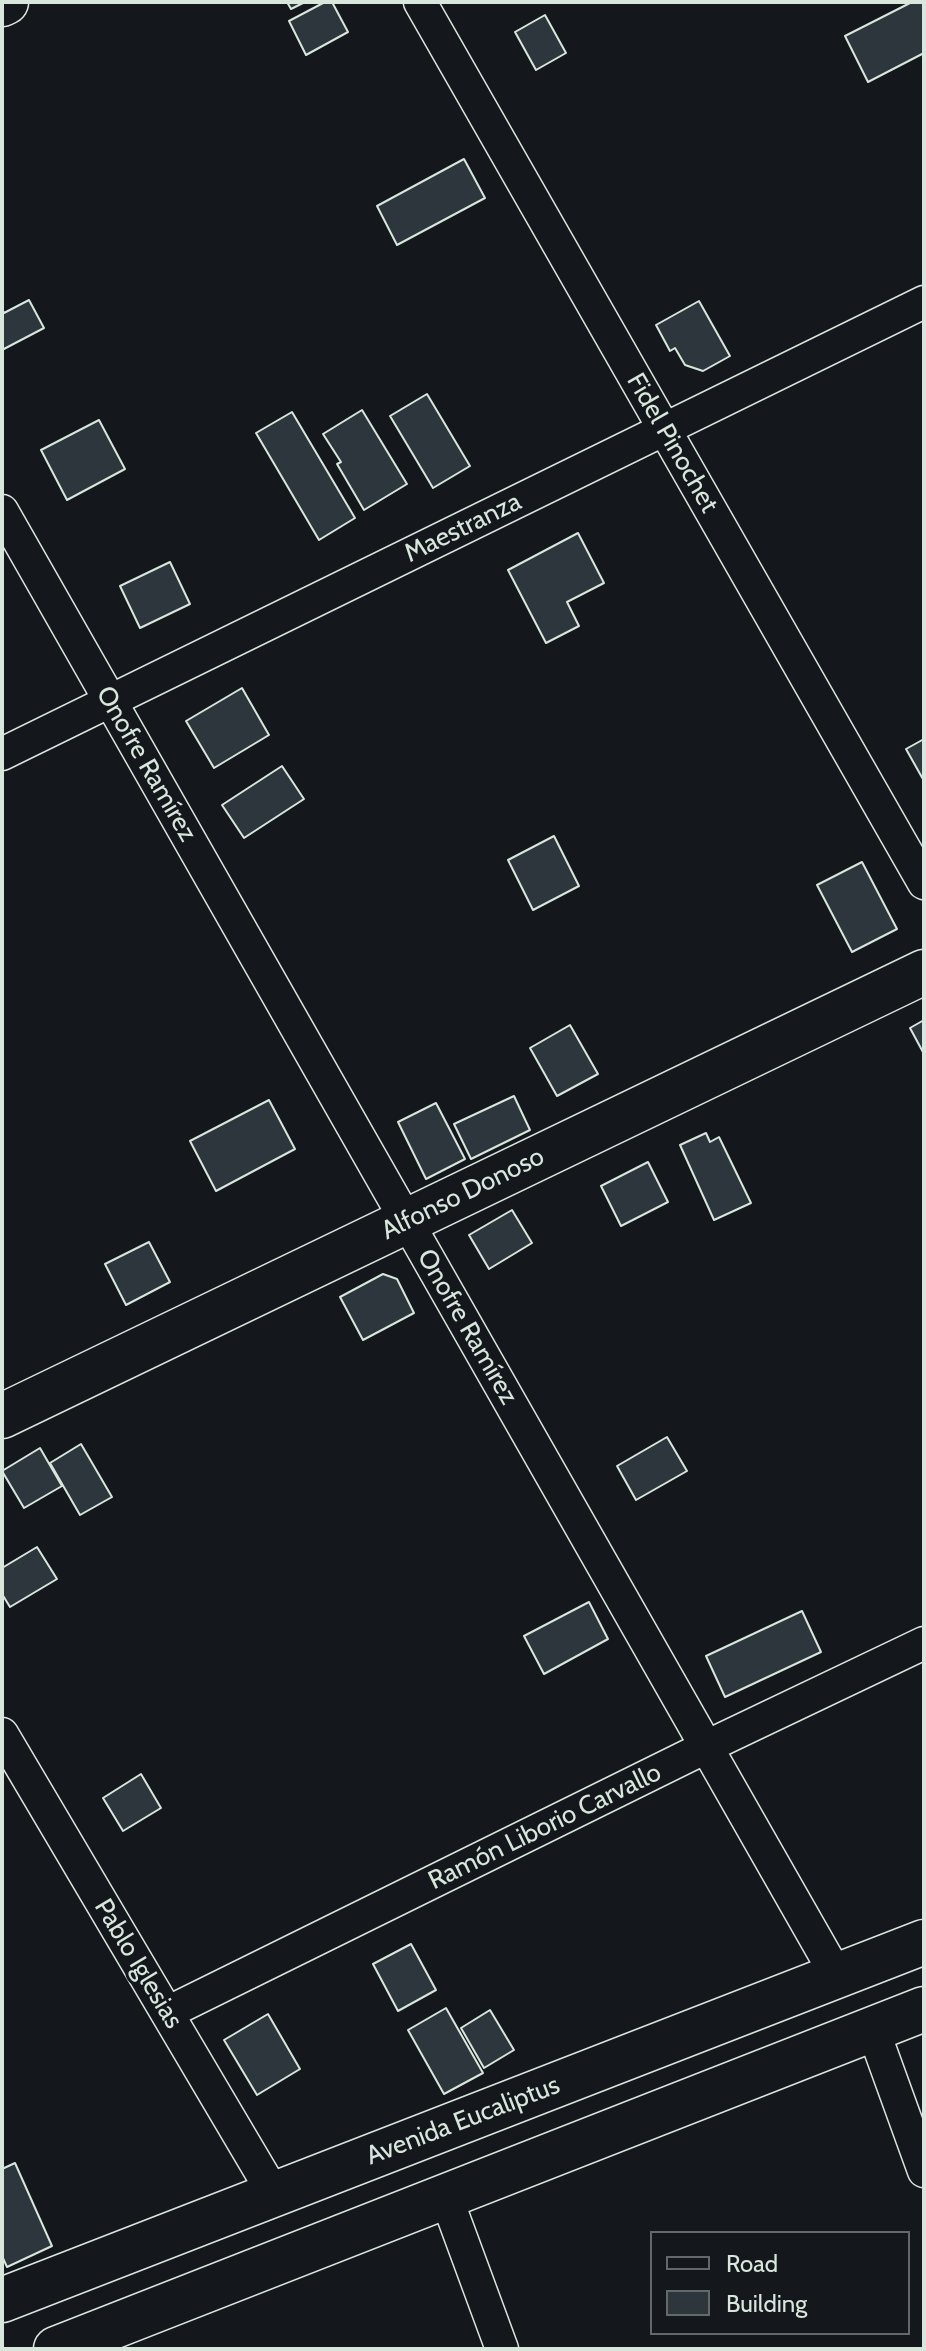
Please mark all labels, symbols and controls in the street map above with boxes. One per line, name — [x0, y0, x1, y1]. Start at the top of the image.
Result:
street label: Fidel Pinochet — [620, 368, 724, 518]
street label: Maestranza — [400, 486, 526, 570]
street label: Onofre Ramírez — [89, 681, 203, 847]
street label: Alfonso Donoso — [377, 1141, 549, 1247]
street label: Onofre Ramírez — [410, 1244, 524, 1410]
street label: Ramón Liborio Carvallo — [424, 1757, 666, 1897]
street label: Pablo Iglesias — [87, 1894, 189, 2034]
street label: Avenida Eucaliptus — [362, 2070, 564, 2172]
legend — [650, 2231, 910, 2335]
text: Road — [726, 2249, 778, 2278]
text: Building — [726, 2289, 807, 2318]

